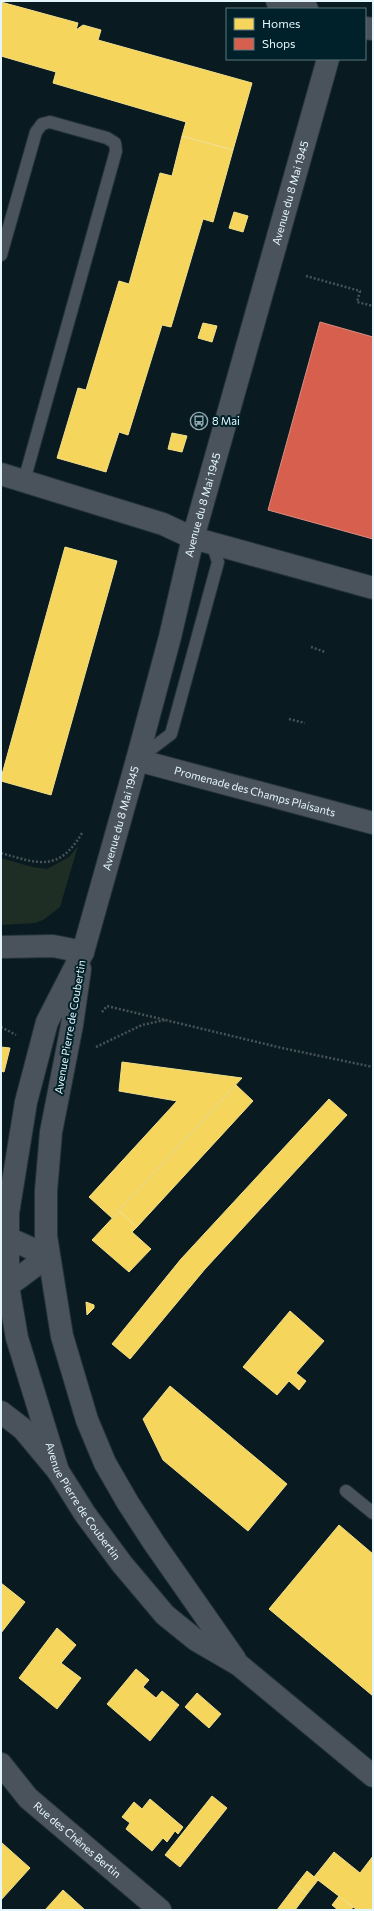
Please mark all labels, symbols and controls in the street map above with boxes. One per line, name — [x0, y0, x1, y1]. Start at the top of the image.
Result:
legend — [226, 8, 366, 60]
text: Homes — [262, 16, 300, 30]
text: Shops — [262, 36, 296, 50]
street label: Avenue du 8 Mai 1945 — [269, 139, 311, 246]
bus stop icon: 8 Mai — [189, 411, 209, 431]
place label: 8 Mai — [212, 414, 240, 427]
street label: Avenue du 8 Mai 1945 — [182, 451, 223, 558]
street label: Promenade des Champs Plaisants — [173, 763, 337, 819]
street label: Avenue du 8 Mai 1945 — [99, 764, 141, 872]
street label: Avenue Pierre de Coubertin — [51, 959, 88, 1095]
street label: Avenue Pierre de Coubertin — [43, 1440, 124, 1562]
street label: Rue des Chênes Bertin — [31, 1799, 124, 1880]

